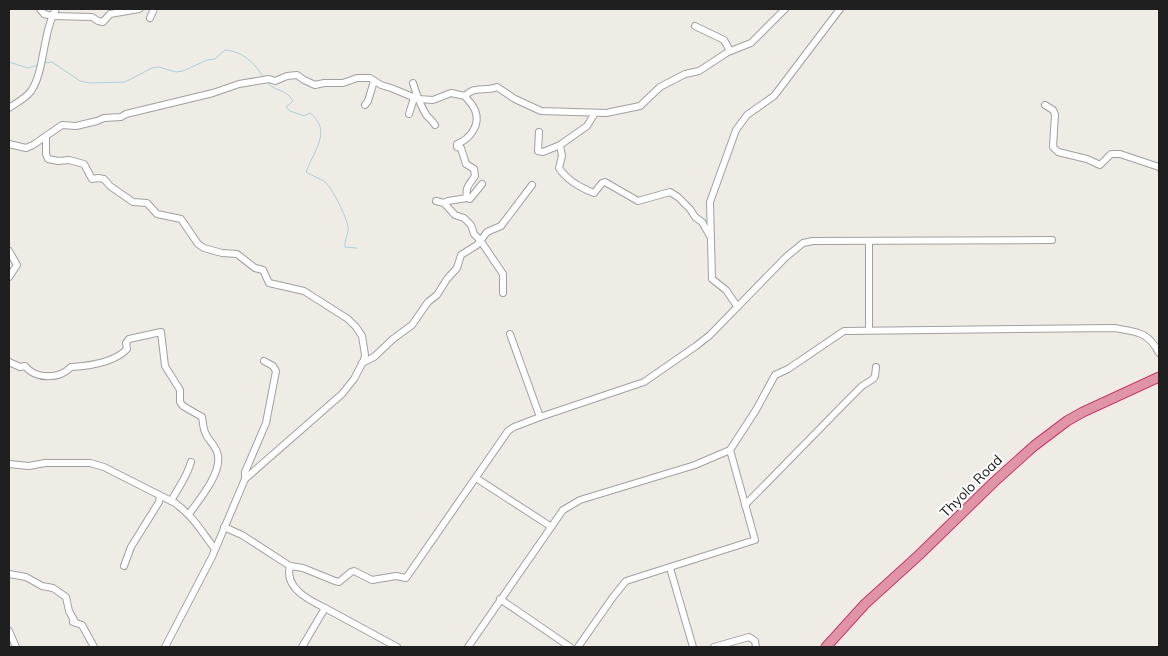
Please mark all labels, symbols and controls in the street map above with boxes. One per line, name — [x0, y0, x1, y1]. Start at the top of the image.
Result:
street label: Thyolo Road — [936, 451, 1006, 521]

